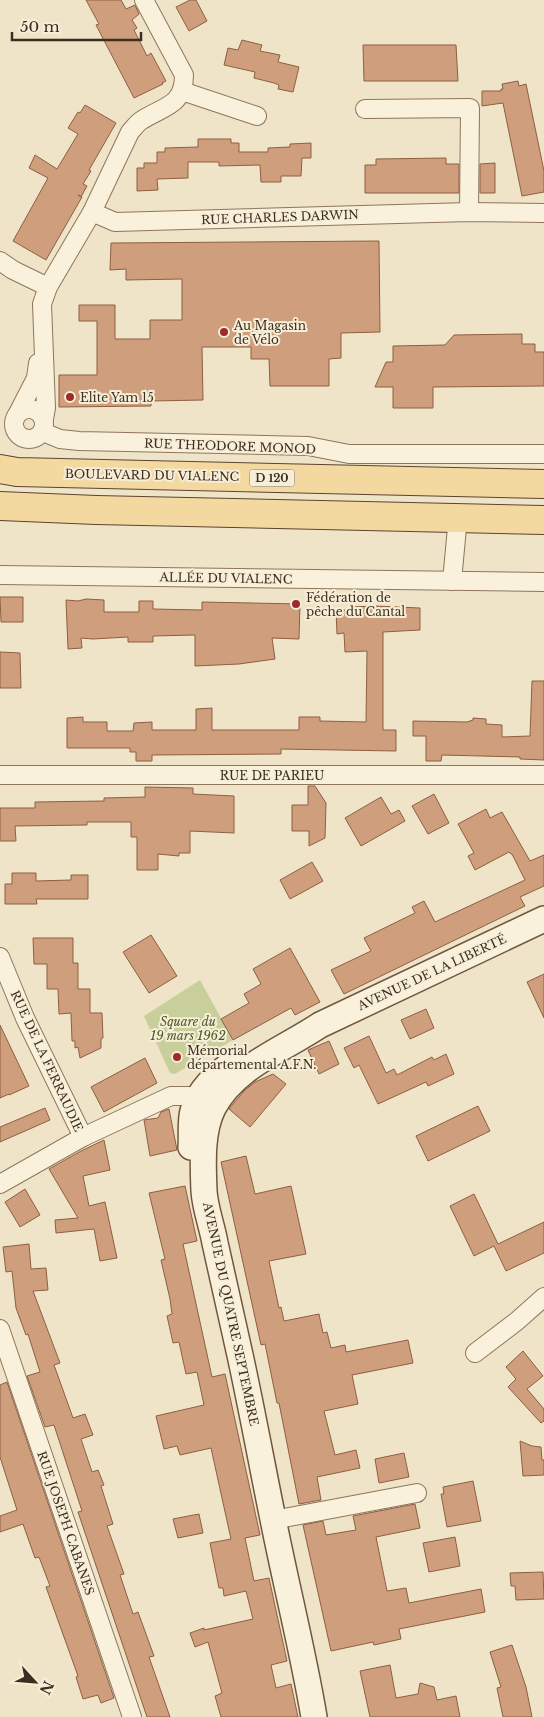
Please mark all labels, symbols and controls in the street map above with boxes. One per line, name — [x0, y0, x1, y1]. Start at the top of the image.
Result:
scale bar — [12, 10, 141, 42]
text: 50 m — [20, 17, 60, 36]
street label: RUE CHARLES DARWIN — [201, 207, 359, 227]
place label: Au Magasin de Vélo — [233, 318, 306, 347]
marker: Au Magasin de Vélo — [218, 326, 230, 338]
place label: Elite Yam 15 — [80, 390, 154, 405]
marker: Elite Yam 15 — [64, 391, 76, 403]
street label: RUE THEODORE MONOD — [144, 436, 316, 456]
street label: BOULEVARD DU VIALENC — [65, 466, 239, 484]
road number: D 120 — [250, 469, 294, 486]
street label: ALLÉE DU VIALENC — [159, 568, 293, 587]
place label: Fédération de pêche du Cantal — [306, 590, 405, 619]
marker: Fédération de pêche du Cantal — [290, 598, 302, 610]
street label: RUE DE PARIEU — [220, 768, 324, 783]
street label: AVENUE DE LA LIBERTÉ — [354, 930, 509, 1014]
street label: RUE DE LA FERRAUDIE — [8, 988, 86, 1134]
park label: Square du 19 mars 1962 — [149, 1014, 226, 1043]
place label: Mémorial départemental A.F.N. — [187, 1043, 317, 1072]
marker: Mémorial départemental A.F.N. — [171, 1051, 183, 1063]
street label: AVENUE DU QUATRE SEPTEMBRE — [200, 1200, 262, 1427]
street label: RUE JOSEPH CABANES — [34, 1449, 98, 1597]
north arrow — [10, 1657, 60, 1707]
text: N — [36, 1678, 58, 1698]

